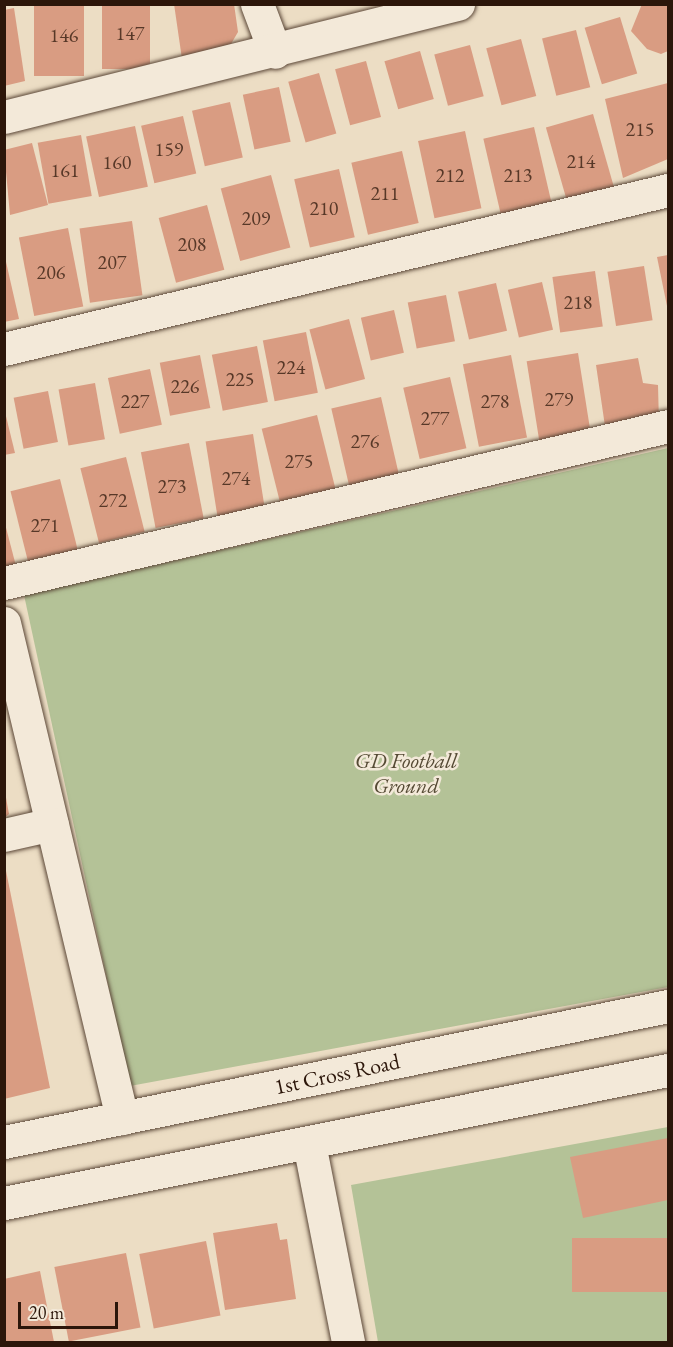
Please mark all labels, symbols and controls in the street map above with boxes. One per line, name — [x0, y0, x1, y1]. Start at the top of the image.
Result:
house number: 147 — [116, 21, 144, 45]
house number: 146 — [50, 23, 78, 47]
house number: 215 — [626, 117, 654, 141]
house number: 159 — [155, 137, 183, 161]
house number: 214 — [567, 149, 595, 173]
house number: 160 — [103, 150, 131, 174]
house number: 161 — [51, 158, 79, 182]
house number: 212 — [436, 163, 464, 187]
house number: 213 — [504, 163, 532, 187]
house number: 211 — [371, 181, 399, 205]
house number: 210 — [310, 196, 338, 220]
house number: 209 — [242, 206, 270, 230]
house number: 208 — [178, 232, 206, 256]
house number: 207 — [98, 250, 126, 274]
house number: 206 — [37, 260, 65, 284]
house number: 218 — [564, 290, 592, 314]
house number: 224 — [277, 355, 305, 379]
house number: 225 — [226, 367, 254, 391]
house number: 226 — [171, 374, 199, 398]
house number: 279 — [545, 387, 573, 411]
house number: 227 — [121, 389, 149, 413]
house number: 278 — [481, 389, 509, 413]
house number: 277 — [421, 406, 449, 430]
house number: 276 — [351, 429, 379, 453]
house number: 275 — [285, 449, 313, 473]
house number: 274 — [222, 466, 250, 490]
house number: 273 — [158, 474, 186, 498]
house number: 272 — [99, 488, 127, 512]
house number: 271 — [31, 513, 59, 537]
park label: GD Football Ground — [355, 747, 457, 798]
street label: 1st Cross Road — [272, 1048, 402, 1100]
scale bar — [21, 1290, 122, 1328]
text: 20 m — [29, 1301, 64, 1324]

